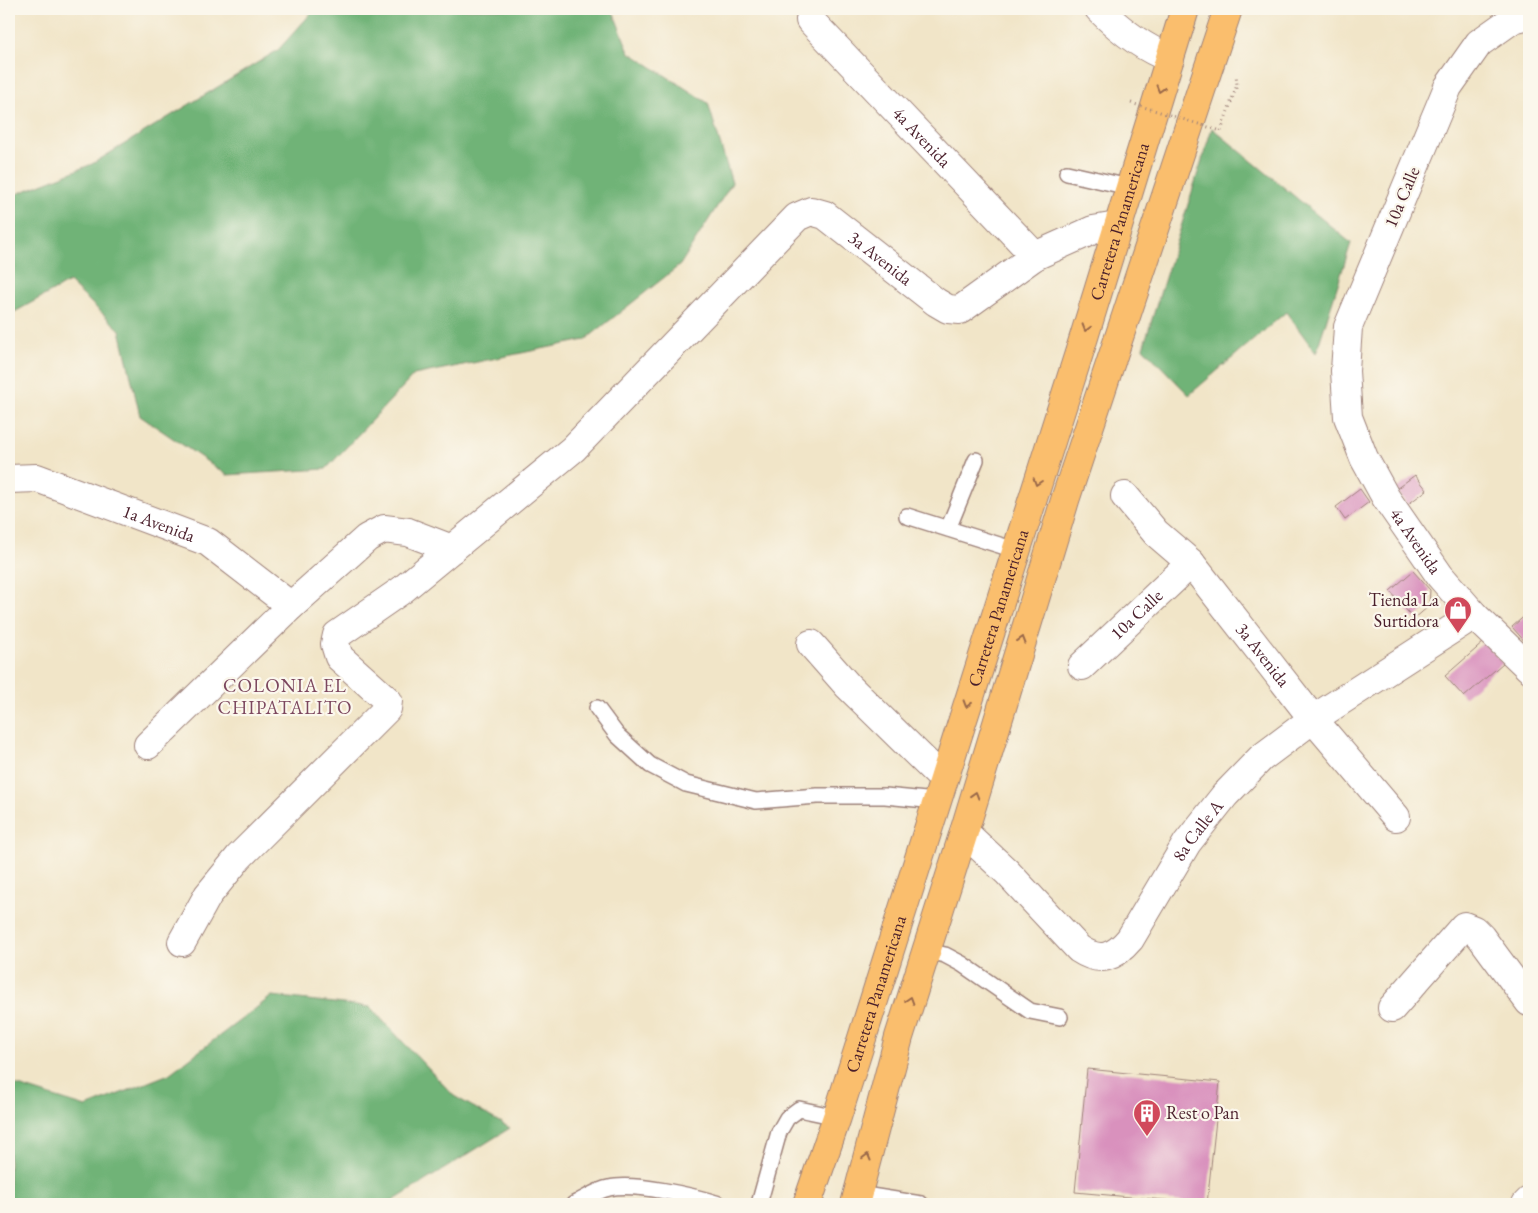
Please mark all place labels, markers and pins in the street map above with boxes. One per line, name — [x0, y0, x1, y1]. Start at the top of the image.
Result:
place label: Tienda La Surtidora — [1368, 588, 1440, 632]
shop icon: Tienda La Surtidora — [1443, 595, 1473, 634]
building icon: Rest o Pan — [1132, 1098, 1162, 1137]
place label: Rest o Pan — [1166, 1101, 1240, 1124]

